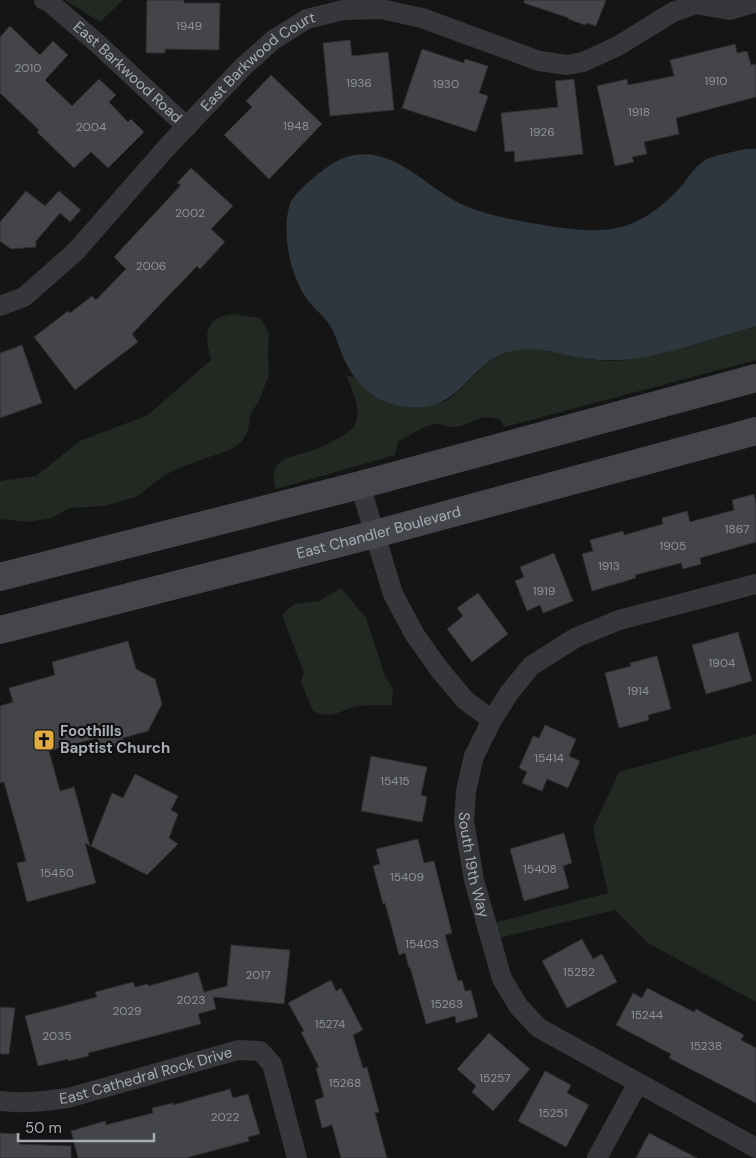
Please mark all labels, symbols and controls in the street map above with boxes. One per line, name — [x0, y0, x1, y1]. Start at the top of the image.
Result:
street label: East Barkwood Court — [196, 7, 317, 116]
street label: East Barkwood Road — [69, 17, 186, 127]
house number: 1949 — [176, 18, 202, 34]
house number: 2010 — [15, 60, 41, 76]
house number: 1910 — [704, 73, 728, 89]
house number: 1936 — [346, 75, 372, 91]
house number: 1930 — [433, 76, 459, 92]
house number: 1918 — [628, 104, 650, 120]
house number: 1948 — [283, 118, 309, 134]
house number: 2004 — [76, 119, 106, 135]
house number: 1926 — [529, 124, 555, 140]
house number: 2002 — [175, 205, 205, 221]
house number: 2006 — [136, 258, 166, 274]
street label: East Chandler Boulevard — [294, 501, 463, 564]
house number: 1867 — [725, 521, 749, 537]
house number: 1905 — [660, 538, 686, 554]
house number: 1913 — [598, 558, 620, 574]
house number: 1919 — [533, 583, 555, 599]
house number: 1904 — [709, 655, 735, 671]
house number: 1914 — [627, 683, 649, 699]
place label: Foothills Baptist Church — [60, 721, 170, 758]
church icon: Foothills Baptist Church — [32, 728, 56, 752]
house number: 15414 — [534, 750, 564, 766]
house number: 15415 — [380, 773, 410, 789]
street label: South 19th Way — [454, 811, 494, 920]
house number: 15408 — [523, 861, 557, 877]
house number: 15450 — [40, 865, 74, 881]
house number: 15409 — [390, 869, 424, 885]
house number: 15403 — [405, 936, 439, 952]
house number: 15252 — [563, 964, 595, 980]
house number: 2017 — [245, 967, 271, 983]
house number: 2023 — [177, 992, 205, 1008]
house number: 15263 — [431, 996, 463, 1012]
house number: 2029 — [112, 1003, 142, 1019]
house number: 15244 — [631, 1007, 663, 1023]
house number: 15274 — [315, 1016, 345, 1032]
house number: 2035 — [42, 1028, 72, 1044]
house number: 15238 — [690, 1038, 722, 1054]
street label: East Cathedral Rock Drive — [58, 1042, 235, 1109]
house number: 15257 — [479, 1070, 511, 1086]
house number: 15268 — [329, 1075, 361, 1091]
house number: 15251 — [539, 1105, 567, 1121]
house number: 2022 — [211, 1109, 239, 1125]
scale bar — [18, 1110, 154, 1142]
text: 50 m — [25, 1118, 62, 1138]

